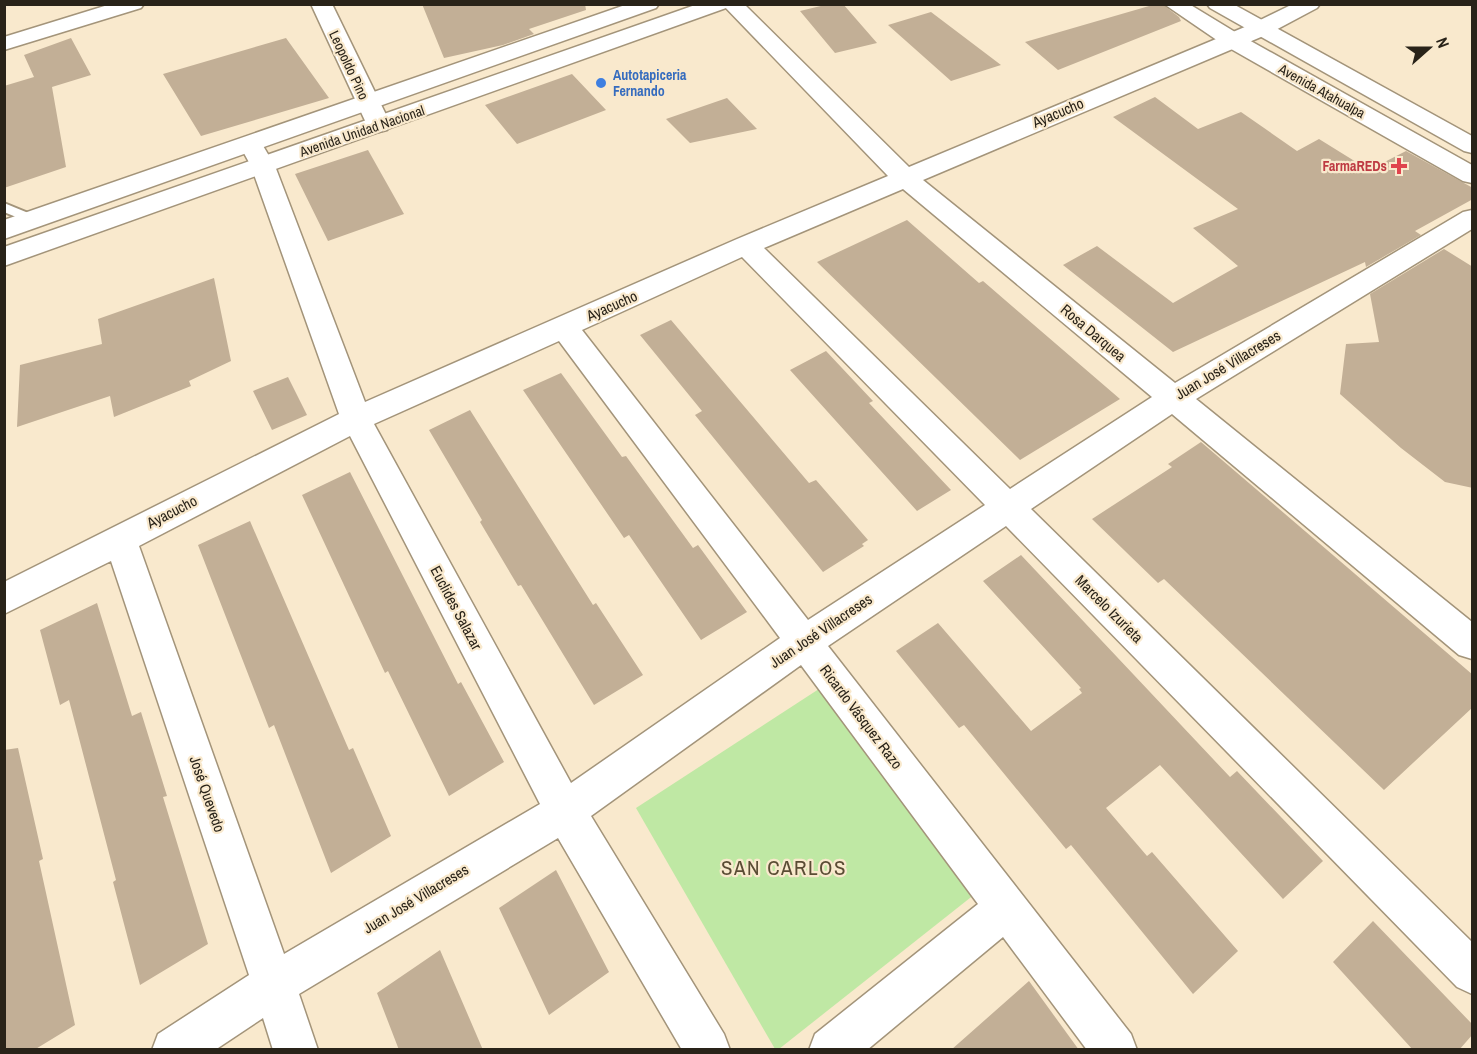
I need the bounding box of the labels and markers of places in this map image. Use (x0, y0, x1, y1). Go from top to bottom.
place label: Autotapiceria Fernando (613, 66, 687, 100)
marker: Autotapiceria Fernando (594, 76, 608, 90)
place label: FarmaREDs (1322, 157, 1387, 175)
marker: FarmaREDs (1392, 159, 1406, 173)

